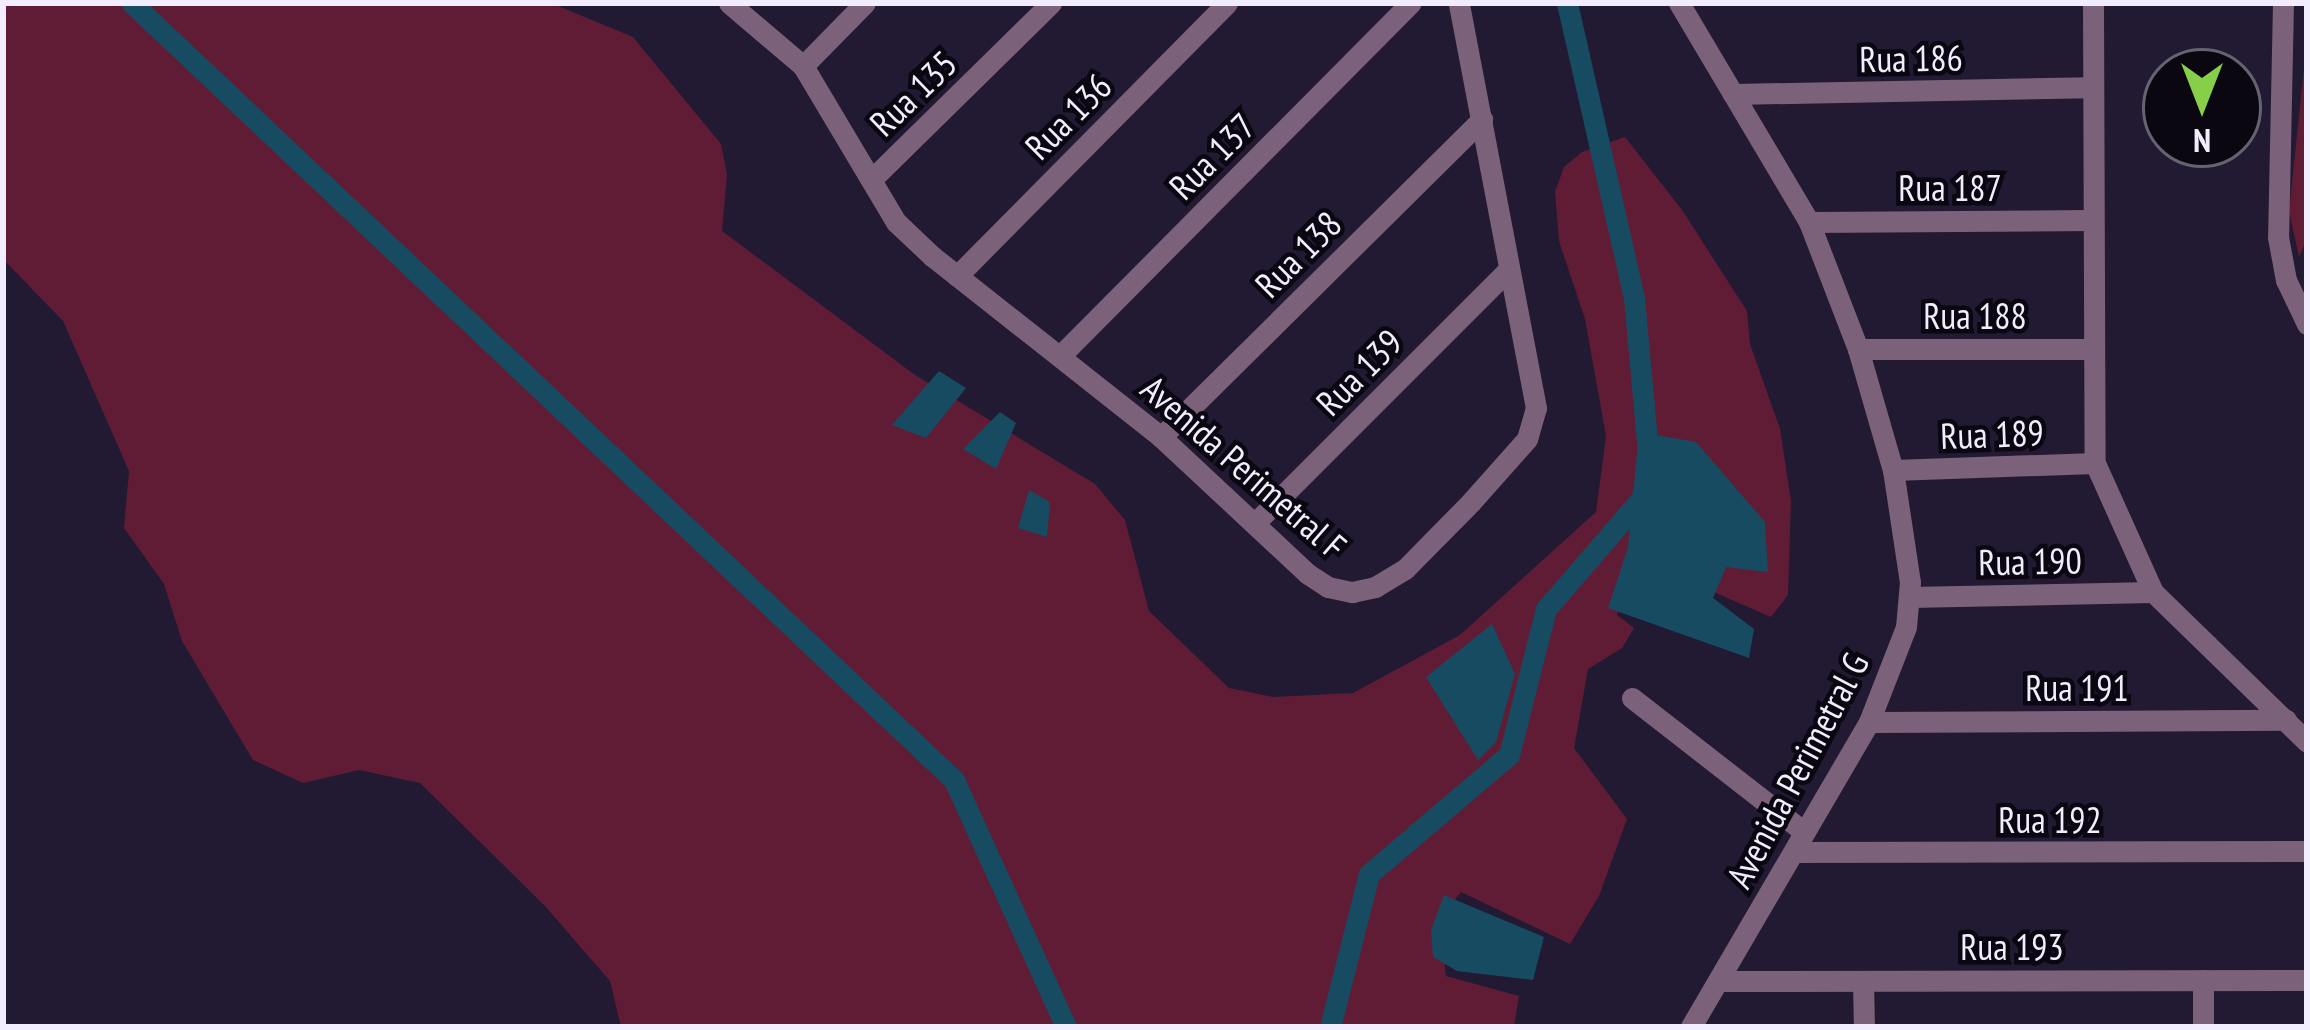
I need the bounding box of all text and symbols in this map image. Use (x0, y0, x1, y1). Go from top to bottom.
street label: Rua 186 (1859, 35, 1963, 81)
street label: Rua 135 (861, 42, 965, 144)
north arrow (2142, 48, 2262, 168)
street label: Rua 136 (1016, 64, 1120, 168)
street label: Rua 137 (1160, 104, 1264, 208)
text: N (2193, 120, 2211, 163)
street label: Rua 187 (1898, 166, 2002, 210)
street label: Rua 138 (1246, 202, 1350, 306)
street label: Rua 188 (1923, 294, 2027, 338)
street label: Rua 139 (1307, 320, 1411, 424)
street label: Avenida Perimetral F (1133, 366, 1355, 568)
street label: Rua 189 (1940, 411, 2044, 457)
street label: Rua 190 (1978, 538, 2082, 584)
street label: Avenida Perimetral G (1717, 645, 1877, 895)
street label: Rua 191 (2025, 666, 2129, 710)
street label: Rua 192 (1998, 798, 2102, 842)
street label: Rua 193 (1960, 925, 2064, 969)

